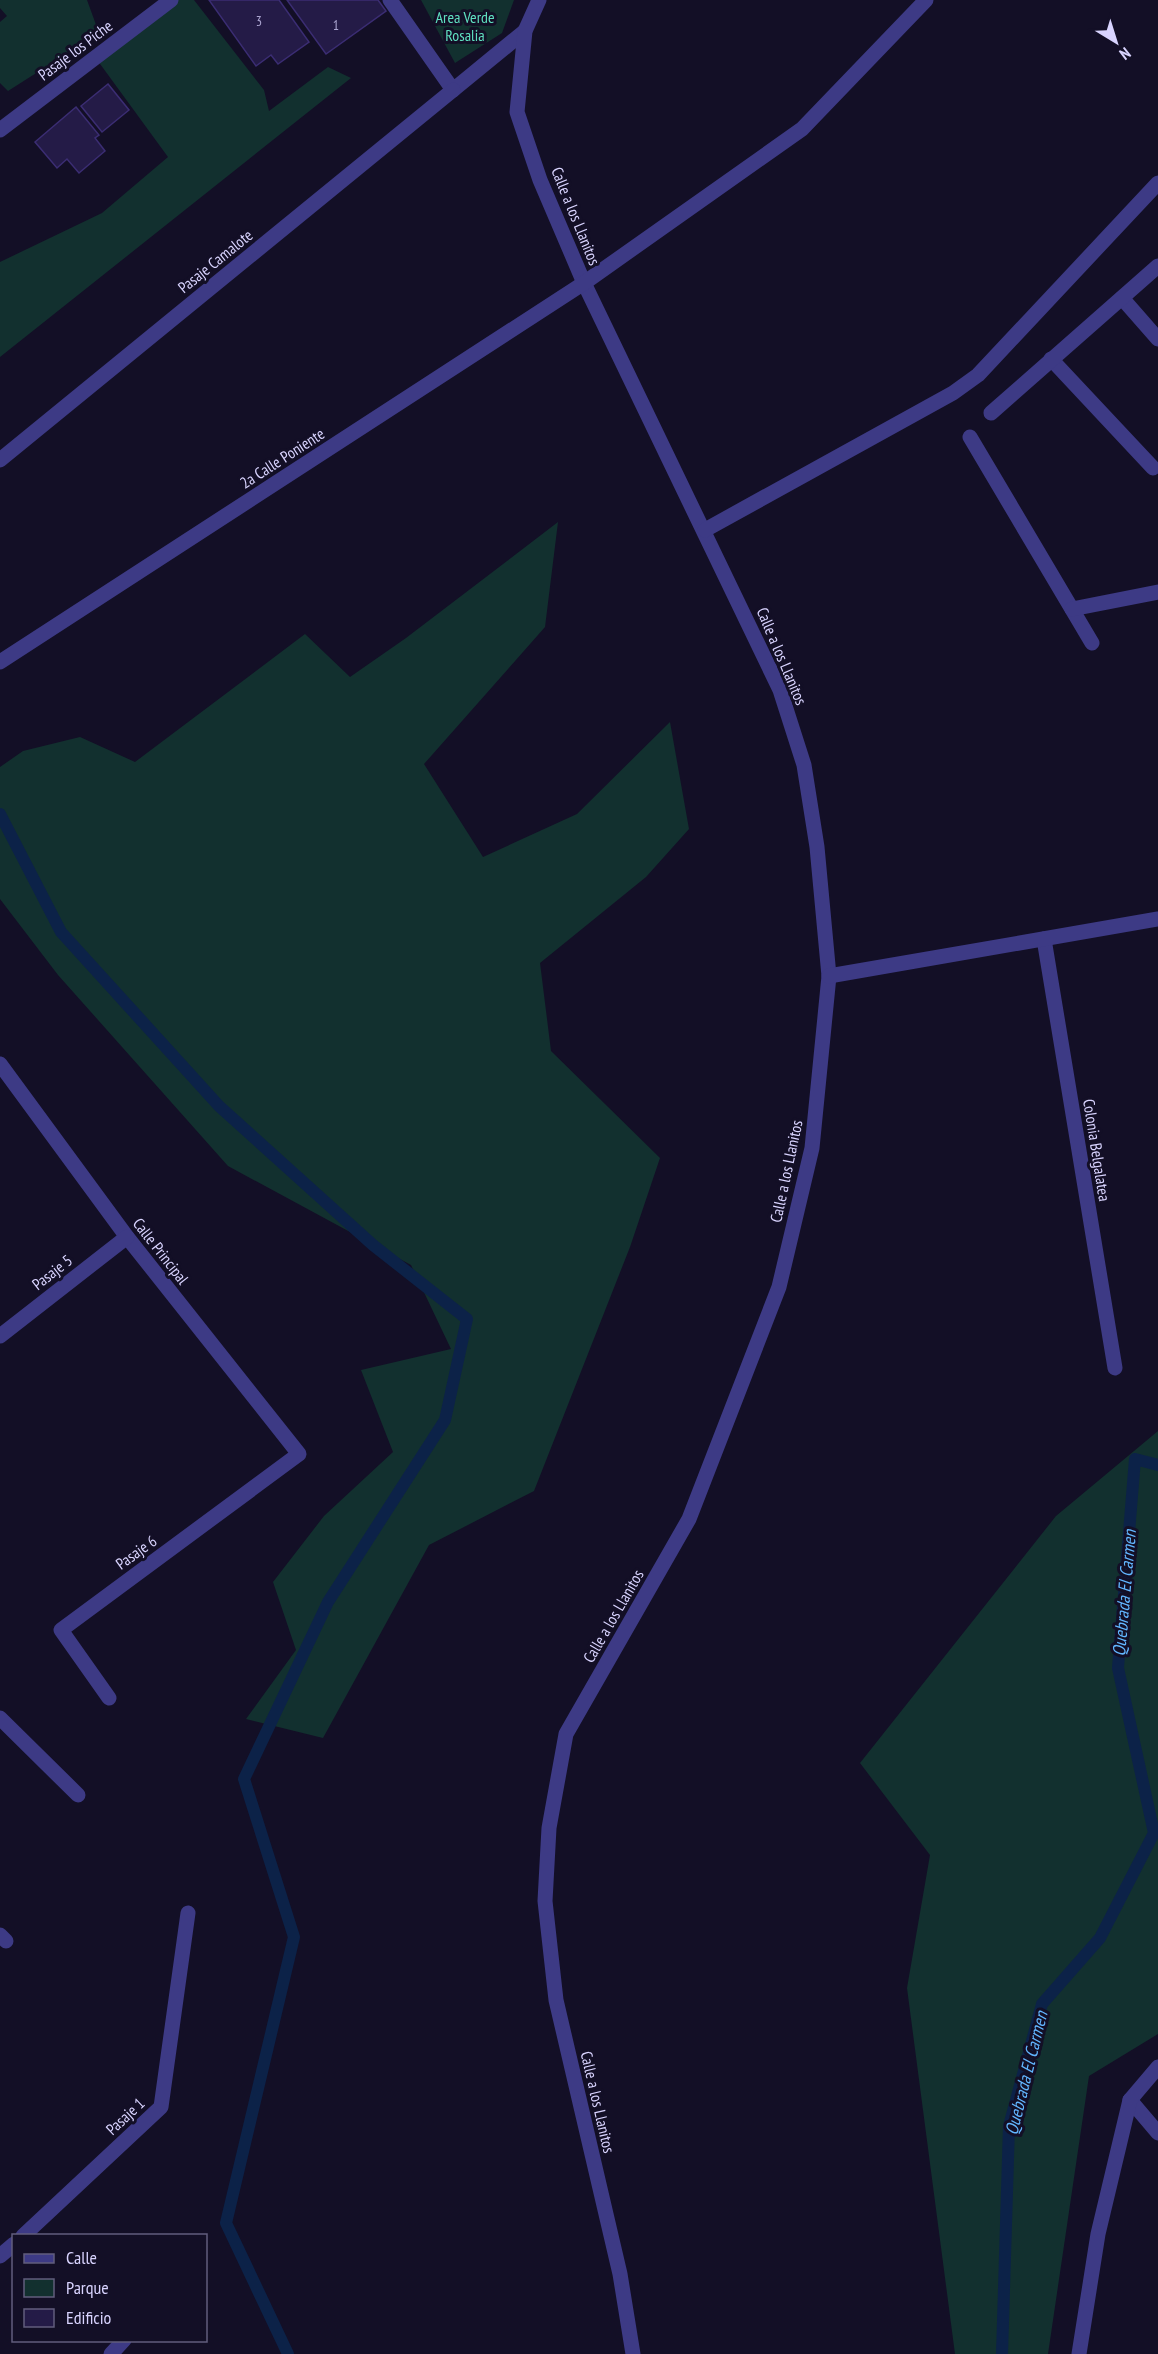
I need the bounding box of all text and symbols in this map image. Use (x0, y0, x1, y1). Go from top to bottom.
park label: Area Verde Rosalia (435, 7, 495, 45)
house number: 3 (256, 12, 262, 30)
north arrow (1086, 12, 1146, 72)
street label: Pasaje los Piche (34, 16, 116, 84)
house number: 1 (333, 16, 339, 34)
text: N (1116, 43, 1135, 64)
street label: Calle a los Llanitos (547, 164, 605, 268)
street label: Pasaje Camalote (174, 225, 256, 297)
street label: 2a Calle Poniente (236, 423, 328, 493)
street label: Calle a los Llanitos (752, 604, 812, 708)
street label: Colonia Belgalatea (1079, 1097, 1115, 1203)
street label: Calle a los Llanitos (765, 1118, 807, 1224)
street label: Calle Principal (129, 1214, 193, 1288)
street label: Pasaje 5 (28, 1250, 76, 1294)
water label: Quebrada El Carmen (1107, 1528, 1141, 1657)
street label: Pasaje 6 (112, 1530, 160, 1574)
street label: Calle a los Llanitos (578, 1566, 648, 1666)
water label: Quebrada El Carmen (1000, 2008, 1053, 2137)
street label: Calle a los Llanitos (577, 2049, 619, 2155)
street label: Pasaje 1 (101, 2093, 149, 2139)
legend (12, 2234, 207, 2342)
text: Calle (66, 2246, 97, 2269)
text: Parque (66, 2276, 109, 2299)
text: Edificio (66, 2306, 112, 2329)

